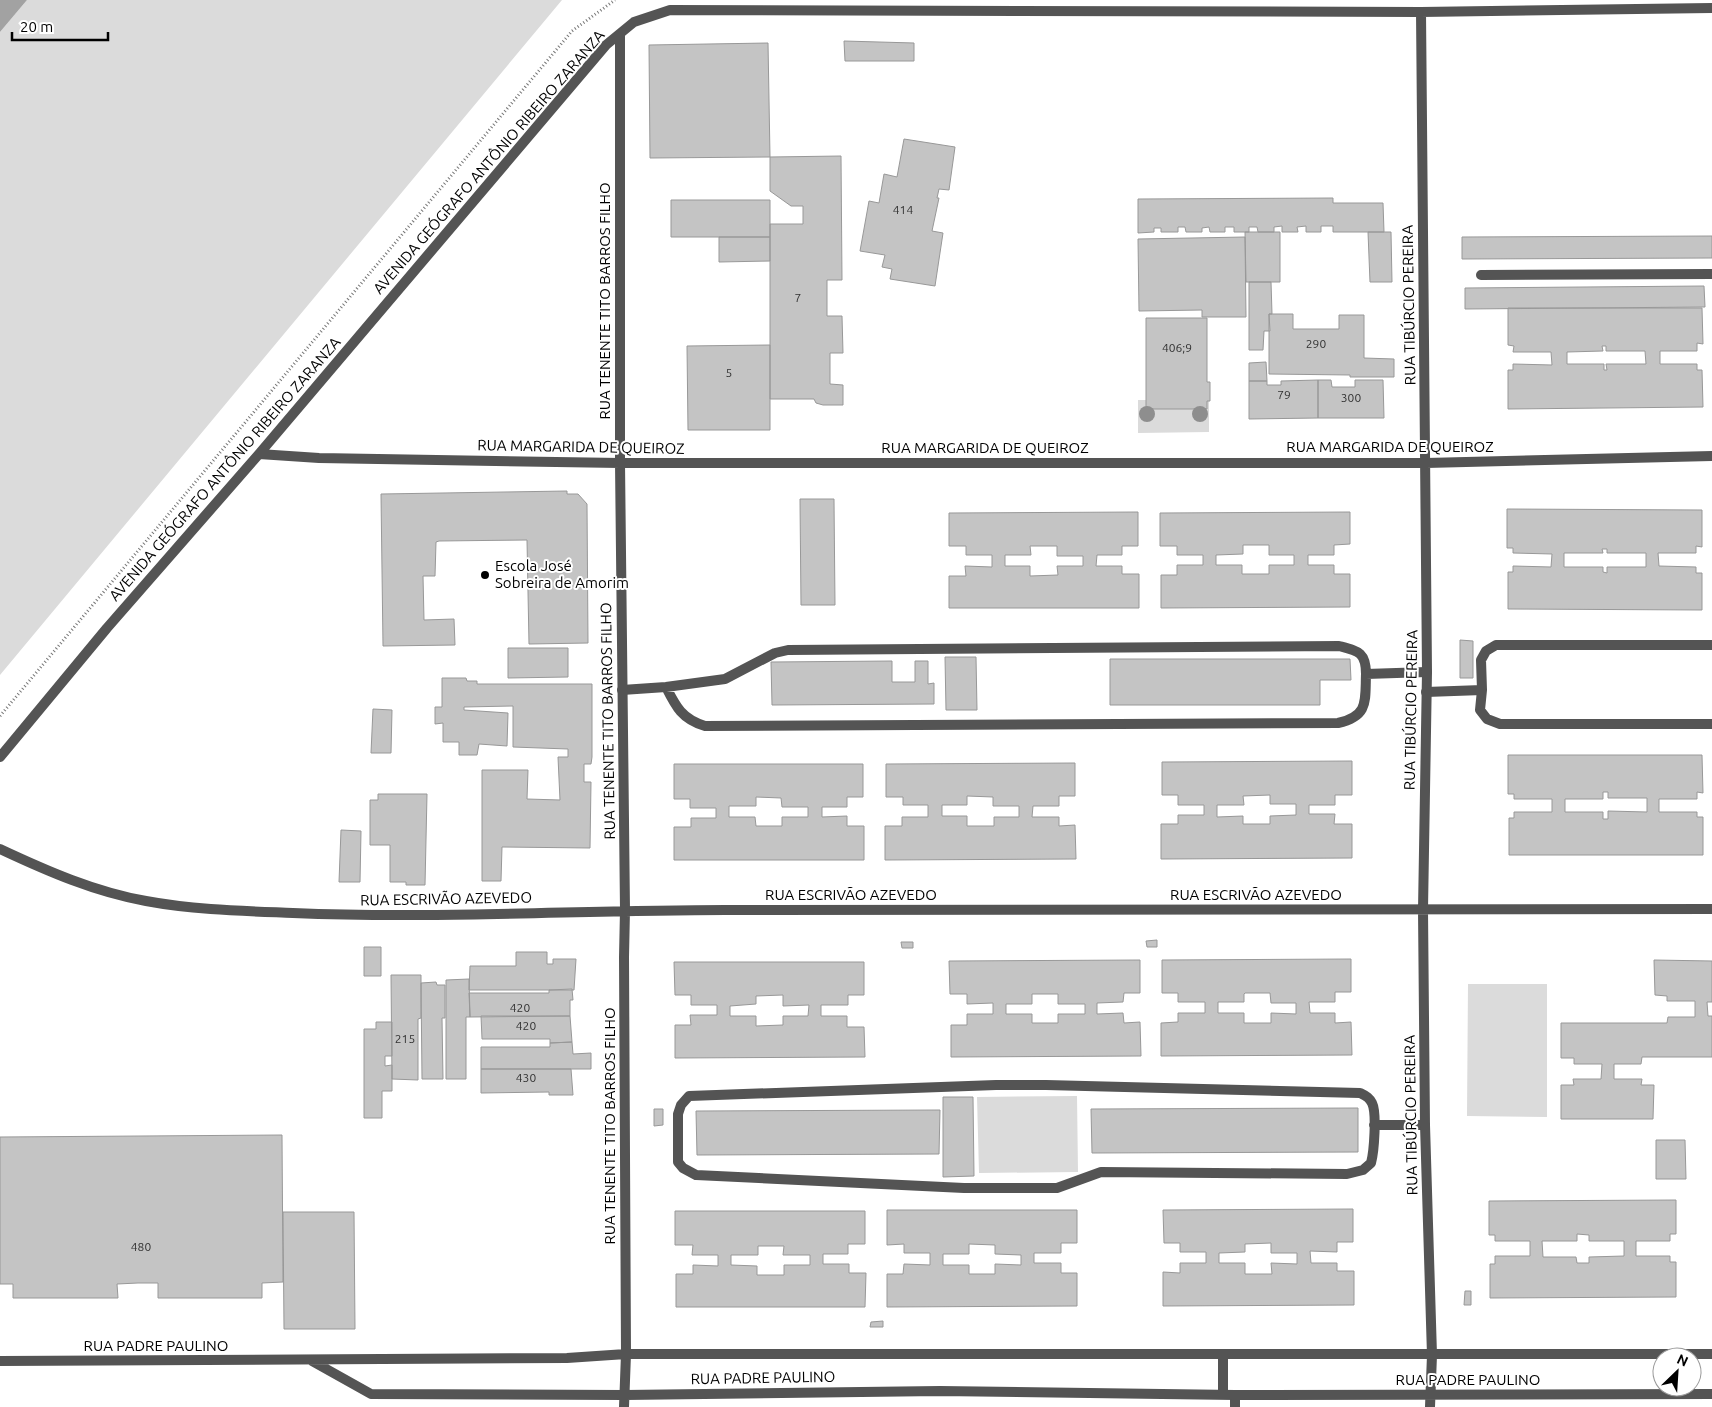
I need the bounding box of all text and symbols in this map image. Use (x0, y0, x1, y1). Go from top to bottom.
scale bar (12, 10, 109, 42)
text: 20 m (20, 18, 53, 35)
street label: AVENIDA GEÓGRAFO ANTÔNIO RIBEIRO ZARANZA (369, 26, 608, 297)
street label: RUA TENENTE TITO BARROS FILHO (596, 182, 613, 420)
house number: 414 (893, 203, 913, 216)
street label: RUA TIBÚRCIO PEREIRA (1399, 224, 1418, 385)
house number: 7 (795, 291, 801, 304)
street label: AVENIDA GEÓGRAFO ANTÔNIO RIBEIRO ZARANZA (105, 333, 344, 604)
house number: 290 (1306, 337, 1326, 350)
house number: 406;9 (1162, 341, 1192, 354)
house number: 5 (726, 366, 732, 379)
house number: 79 (1277, 388, 1291, 401)
house number: 300 (1341, 391, 1361, 404)
street label: RUA MARGARIDA DE QUEIROZ (477, 436, 685, 457)
street label: RUA MARGARIDA DE QUEIROZ (1286, 438, 1494, 455)
street label: RUA MARGARIDA DE QUEIROZ (881, 439, 1089, 456)
place label: Escola José Sobreira de Amorim (495, 557, 629, 591)
marker: Escola José Sobreira de Amorim (479, 569, 491, 581)
street label: RUA TENENTE TITO BARROS FILHO (597, 602, 618, 840)
street label: RUA TIBÚRCIO PEREIRA (1401, 629, 1420, 790)
street label: RUA ESCRIVÃO AZEVEDO (765, 886, 937, 903)
street label: RUA ESCRIVÃO AZEVEDO (1170, 886, 1342, 903)
street label: RUA ESCRIVÃO AZEVEDO (360, 889, 532, 908)
house number: 420 (510, 1001, 530, 1014)
street label: RUA TENENTE TITO BARROS FILHO (601, 1007, 618, 1245)
house number: 420 (516, 1019, 536, 1032)
house number: 215 (395, 1032, 415, 1045)
street label: RUA TIBÚRCIO PEREIRA (1401, 1034, 1420, 1195)
house number: 430 (516, 1071, 536, 1084)
house number: 480 (131, 1240, 151, 1253)
street label: RUA PADRE PAULINO (84, 1337, 228, 1354)
north arrow (1652, 1347, 1702, 1397)
text: N (1674, 1351, 1691, 1370)
street label: RUA PADRE PAULINO (690, 1368, 836, 1387)
street label: RUA PADRE PAULINO (1396, 1371, 1540, 1388)

